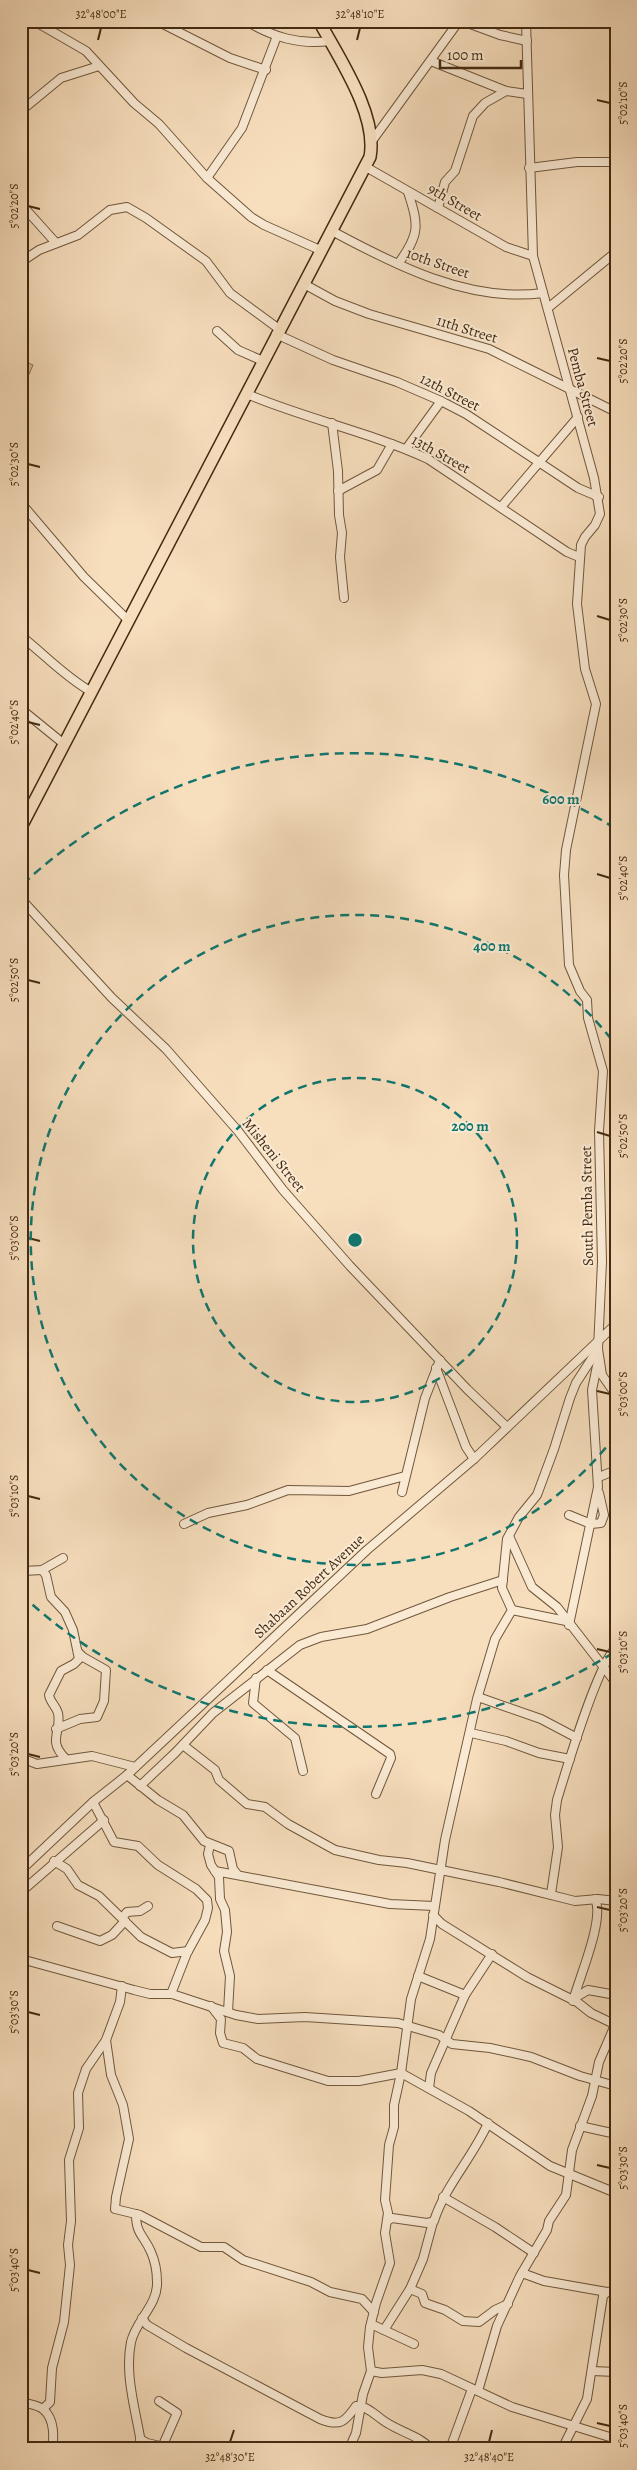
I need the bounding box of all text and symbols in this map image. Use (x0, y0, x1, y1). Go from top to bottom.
text: 32°48'00"E (75, 6, 127, 22)
text: 32°48'10"E (336, 6, 384, 22)
scale bar (440, 38, 521, 70)
text: 100 m (447, 45, 484, 65)
text: 5°02'10"S (615, 81, 631, 125)
street label: 9th Street (424, 178, 486, 226)
text: 5°02'20"S (6, 183, 22, 229)
street label: 10th Street (404, 243, 472, 283)
street label: 11th Street (434, 310, 500, 348)
text: 5°02'20"S (615, 338, 631, 384)
street label: Pemba Street (563, 345, 603, 429)
street label: 12th Street (416, 368, 484, 416)
street label: 13th Street (408, 430, 474, 478)
text: 5°02'30"S (6, 442, 22, 486)
text: 5°02'30"S (615, 598, 631, 642)
text: 5°02'40"S (6, 700, 22, 744)
text: 600 m (542, 789, 580, 809)
text: 5°02'40"S (615, 856, 631, 900)
text: 400 m (473, 936, 511, 956)
text: 5°02'50"S (6, 958, 22, 1002)
street label: Misheni Street (238, 1114, 310, 1196)
text: 5°02'50"S (615, 1114, 631, 1158)
text: 200 m (451, 1116, 489, 1136)
street label: South Pemba Street (576, 1146, 598, 1266)
text: 5°03'00"S (6, 1215, 22, 1261)
centre of rings (346, 1231, 364, 1249)
text: 5°03'00"S (615, 1371, 631, 1417)
text: 5°03'10"S (6, 1475, 22, 1517)
street label: Shabaan Robert Avenue (249, 1529, 369, 1643)
text: 5°03'10"S (615, 1631, 631, 1673)
text: 5°03'20"S (6, 1732, 22, 1776)
text: 5°03'20"S (615, 1888, 631, 1932)
text: 5°03'30"S (6, 1990, 22, 2034)
text: 5°03'30"S (615, 2146, 631, 2190)
text: 5°03'40"S (6, 2248, 22, 2292)
text: 5°03'40"S (615, 2404, 631, 2448)
text: 32°48'30"E (205, 2449, 255, 2465)
text: 32°48'40"E (464, 2449, 514, 2465)

